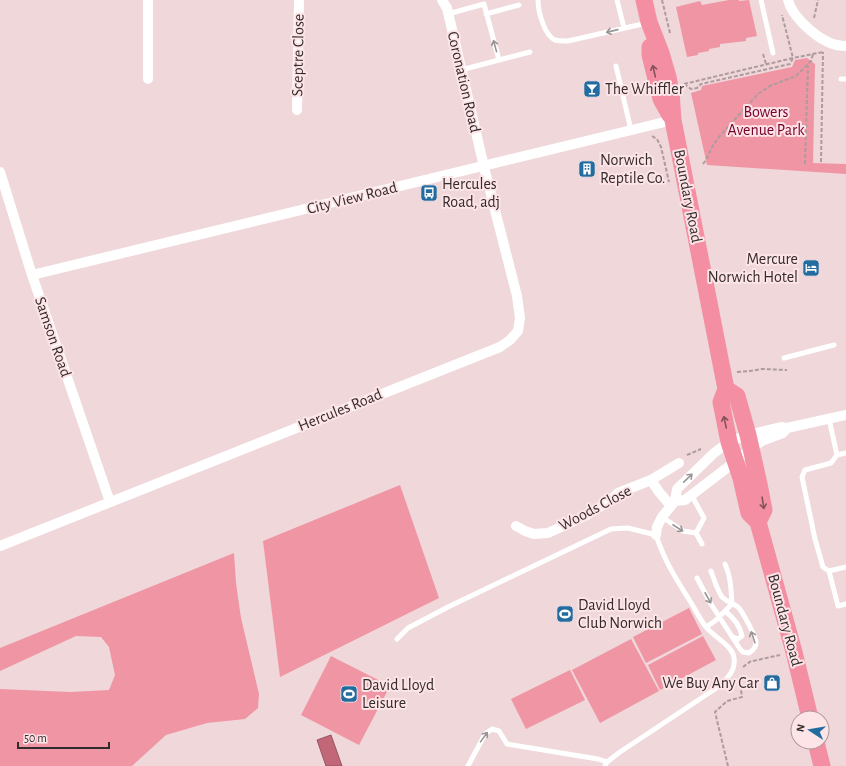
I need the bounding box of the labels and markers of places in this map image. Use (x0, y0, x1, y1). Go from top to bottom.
bar icon: The Whiffler (582, 79, 602, 99)
place label: The Whiffler (605, 81, 685, 97)
place label: Norwich Reptile Co. (600, 152, 666, 186)
building icon: Norwich Reptile Co. (577, 159, 597, 179)
place label: Hercules Road, adj (442, 176, 500, 211)
bus stop icon: Hercules Road, adj (419, 183, 439, 203)
place label: Mercure Norwich Hotel (708, 251, 798, 285)
hotel icon: Mercure Norwich Hotel (801, 258, 821, 278)
place label: David Lloyd Club Norwich (578, 597, 662, 631)
sports icon: David Lloyd Club Norwich (555, 604, 575, 624)
shop icon: We Buy Any Car (762, 673, 782, 693)
place label: We Buy Any Car (662, 675, 760, 692)
place label: David Lloyd Leisure (362, 677, 434, 711)
sports icon: David Lloyd Leisure (339, 684, 359, 704)

